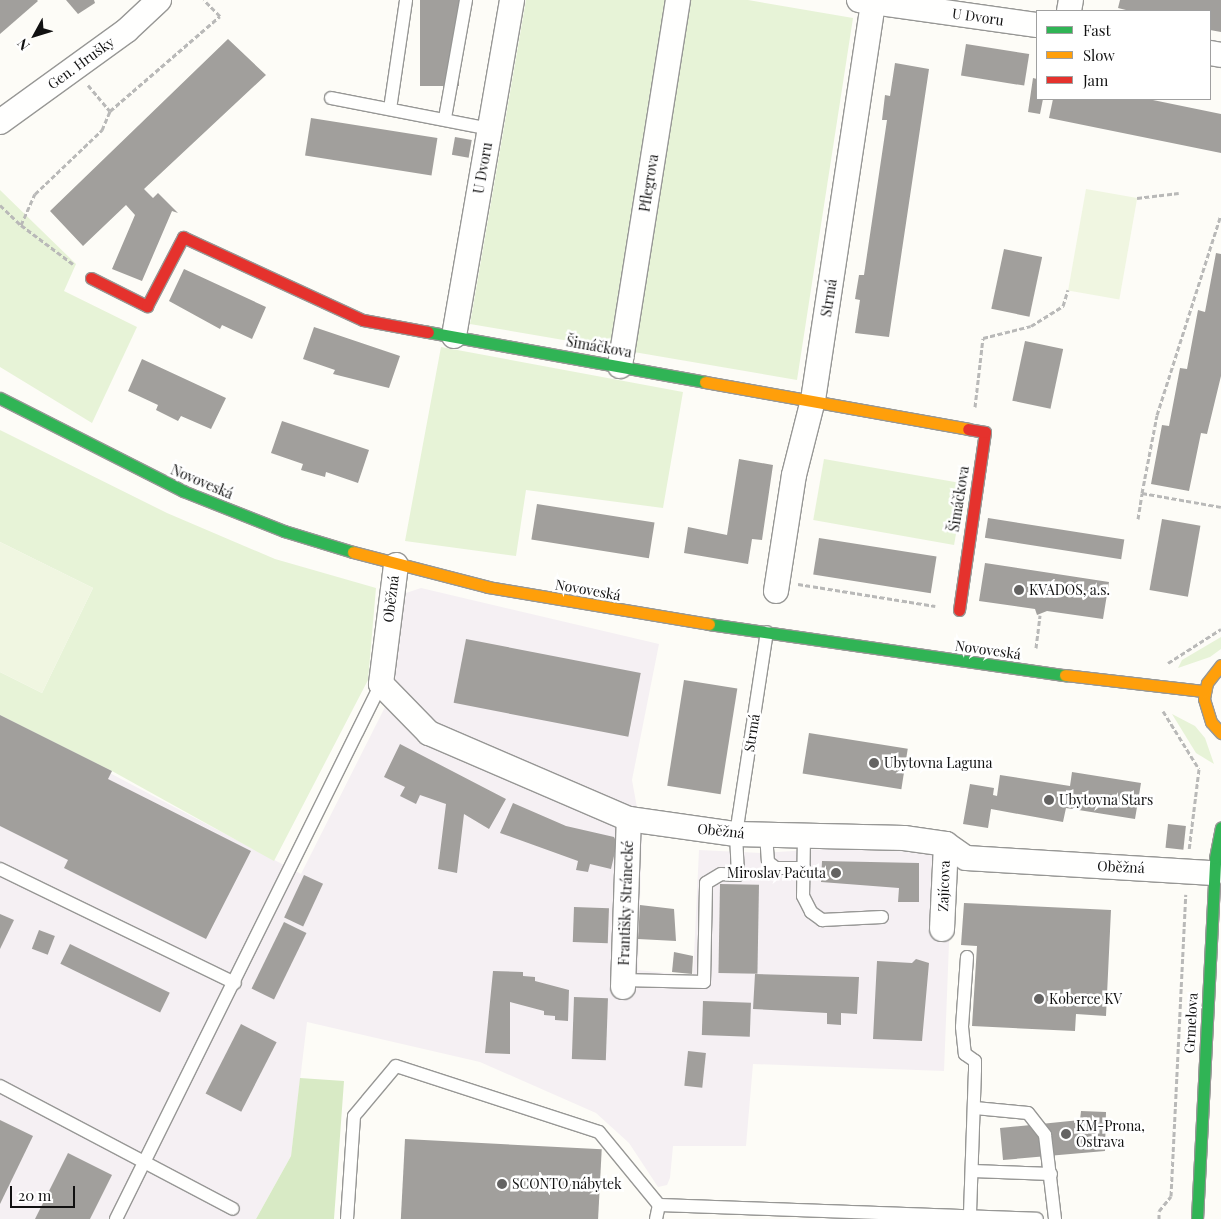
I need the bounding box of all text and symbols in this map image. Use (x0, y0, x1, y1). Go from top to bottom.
street label: U Dvoru (951, 5, 1005, 29)
north arrow (10, 10, 60, 60)
legend (1036, 10, 1211, 100)
text: Fast (1083, 20, 1111, 40)
street label: Gen. Hrušky (44, 33, 118, 93)
text: N (12, 35, 34, 55)
text: Slow (1083, 45, 1115, 65)
text: Jam (1083, 70, 1108, 90)
street label: U Dvoru (470, 141, 496, 195)
street label: Pflegrova (636, 153, 662, 213)
street label: Strmá (818, 278, 840, 318)
street label: Šimáčkova (565, 333, 633, 361)
street label: Novoveská (168, 461, 236, 503)
street label: Šimáčkova (946, 465, 972, 533)
street label: Oběžná (380, 574, 402, 624)
street label: Novoveská (554, 576, 622, 604)
place label: KVADOS, a.s. (1029, 582, 1110, 598)
marker: KVADOS, a.s. (1013, 584, 1025, 596)
street label: Novoveská (954, 637, 1022, 663)
street label: Strmá (741, 713, 763, 753)
place label: Ubytovna Laguna (884, 755, 993, 771)
marker: Ubytovna Laguna (868, 757, 880, 769)
place label: Ubytovna Stars (1059, 792, 1153, 808)
marker: Ubytovna Stars (1043, 794, 1055, 806)
street label: Oběžná (697, 820, 745, 842)
street label: Františky Stránecké (615, 840, 637, 966)
street label: Oběžná (1097, 857, 1145, 877)
street label: Zajícova (935, 860, 953, 912)
place label: Miroslav Pačuta (727, 865, 826, 881)
marker: Miroslav Pačuta (830, 867, 842, 879)
place label: Koberce KV (1049, 991, 1122, 1007)
street label: Grmelova (1181, 992, 1201, 1054)
marker: Koberce KV (1033, 993, 1045, 1005)
place label: KM-Prona, Ostrava (1076, 1118, 1145, 1150)
marker: KM-Prona, Ostrava (1060, 1128, 1072, 1140)
scale bar (12, 1176, 78, 1208)
place label: SCONTO nábytek (512, 1176, 622, 1192)
marker: SCONTO nábytek (496, 1178, 508, 1190)
text: 20 m (18, 1185, 51, 1205)

